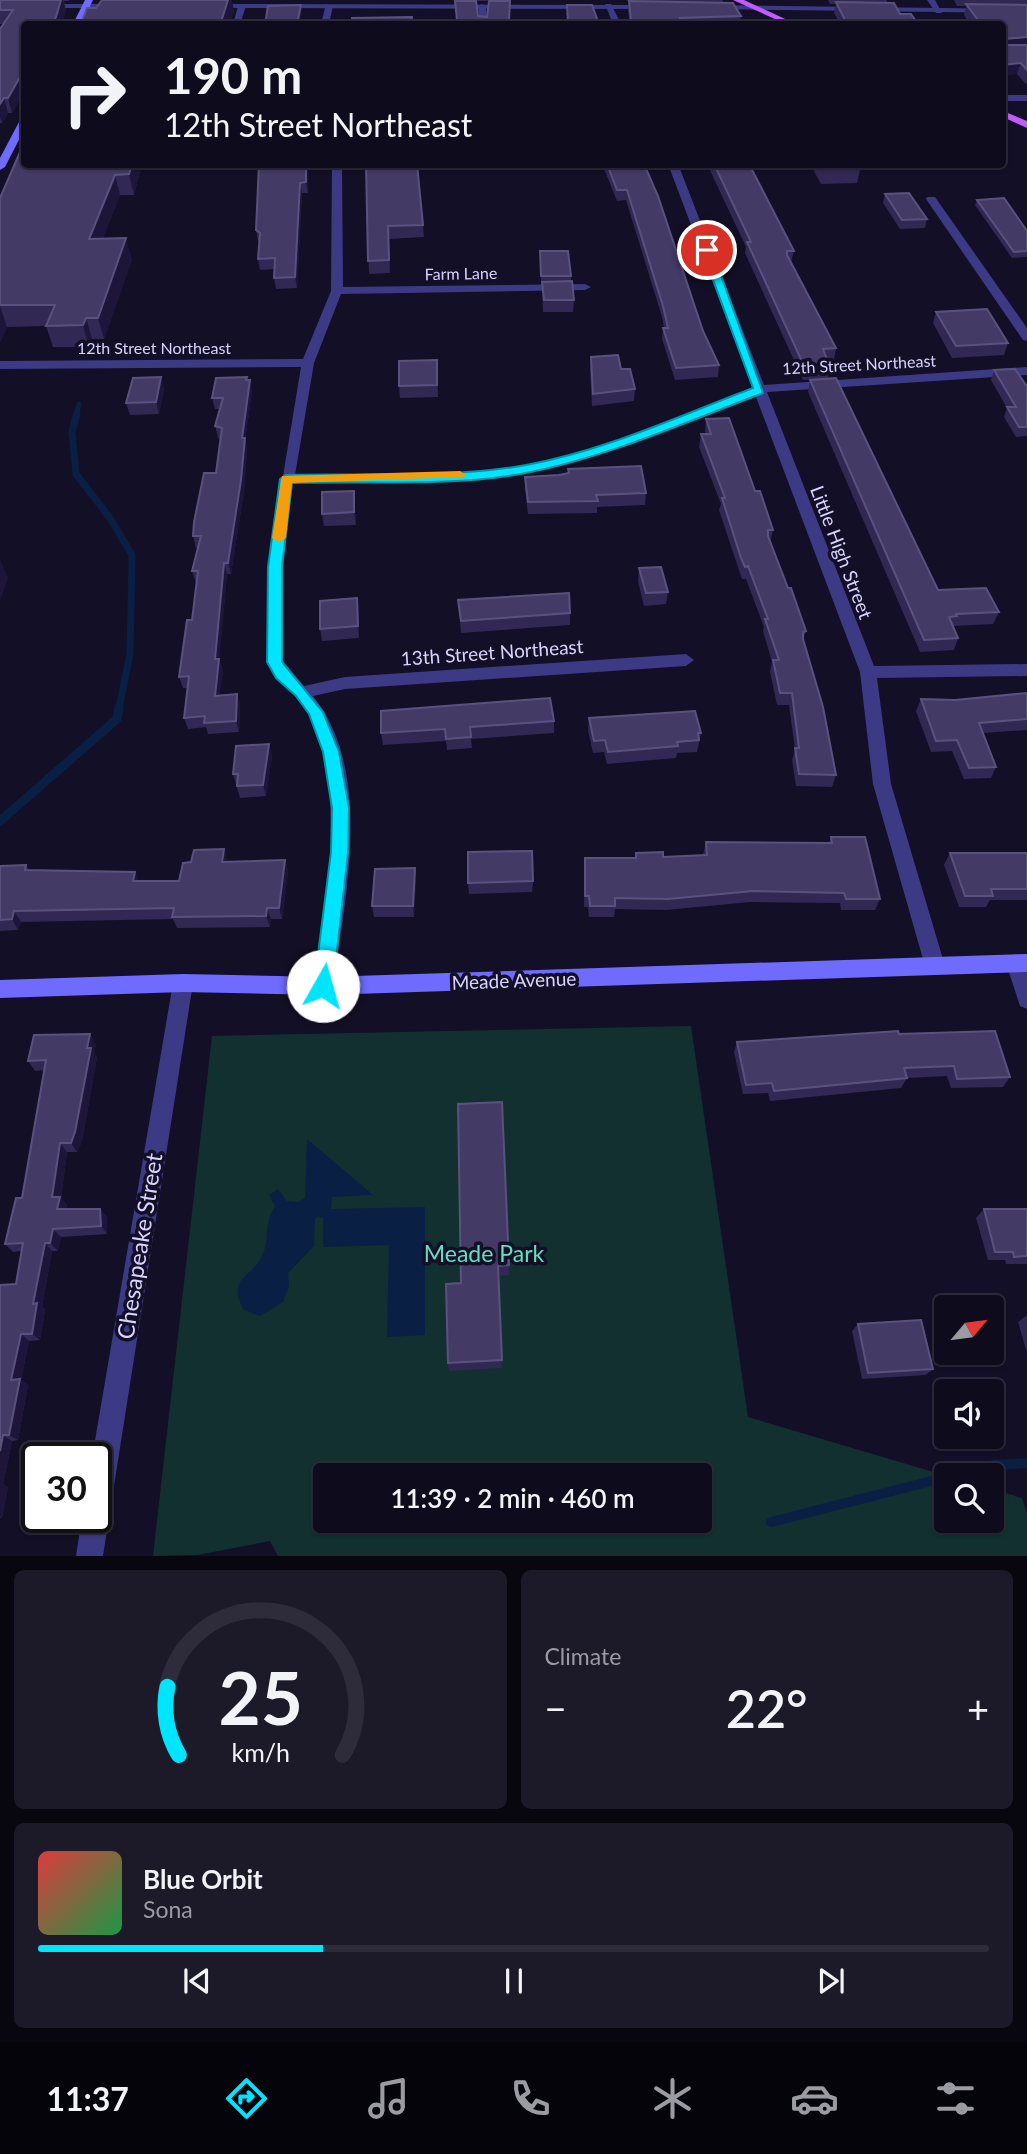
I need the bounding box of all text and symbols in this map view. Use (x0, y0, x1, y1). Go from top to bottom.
text: 190 m (164, 46, 302, 104)
icon: right (49, 49, 140, 140)
text: 12th Street Northeast (164, 105, 472, 144)
pin (677, 220, 737, 280)
icon: arrive (688, 231, 726, 269)
street label: Farm Lane (425, 263, 497, 283)
street label: 12th Street Northeast (77, 338, 231, 357)
street label: 12th Street Northeast (782, 350, 937, 378)
street label: Little High Street (806, 482, 878, 622)
street label: 13th Street Northeast (400, 634, 584, 670)
position arrow (286, 949, 360, 1023)
street label: Meade Avenue (451, 966, 577, 994)
street label: Chesapeake Street (110, 1150, 168, 1341)
park label: Meade Park (424, 1239, 545, 1267)
north arrow (934, 1295, 1004, 1365)
map controls (934, 1295, 1004, 1533)
button: sound (934, 1379, 1004, 1449)
speed limit sign: 30 (21, 1442, 112, 1533)
button: search (934, 1463, 1004, 1533)
text: 11:39 · 2 min · 460 m (390, 1482, 635, 1514)
text: Climate (545, 1642, 621, 1670)
text: 25 (218, 1654, 302, 1742)
text: 22° (726, 1677, 808, 1739)
text: − (545, 1685, 567, 1731)
text: + (967, 1685, 989, 1731)
text: km/h (231, 1737, 290, 1767)
text: Blue Orbit (143, 1863, 263, 1895)
text: Sona (143, 1895, 193, 1923)
icon: previous (178, 1962, 216, 2000)
icon: pause (495, 1962, 533, 2000)
icon: next (812, 1962, 850, 2000)
icon: directions (222, 2074, 271, 2123)
icon: music (364, 2074, 413, 2123)
icon: phone (506, 2074, 555, 2123)
icon: climate (648, 2074, 697, 2123)
icon: car (790, 2074, 839, 2123)
icon: filters (931, 2074, 980, 2123)
text: 11:37 (46, 2079, 129, 2118)

